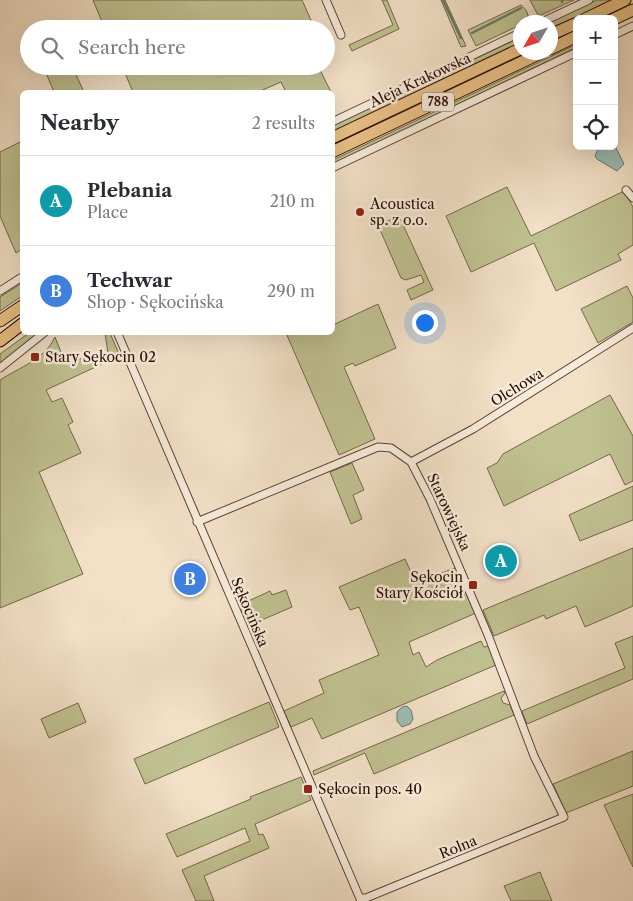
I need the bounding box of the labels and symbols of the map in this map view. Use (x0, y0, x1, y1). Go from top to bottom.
north arrow (513, 15, 558, 60)
street label: Aleja Krakowska (366, 48, 474, 112)
road number: 788 (422, 92, 454, 111)
place label: Acoustica sp. z o.o. (369, 195, 435, 229)
marker: Acoustica sp. z o.o. (354, 206, 366, 218)
your location (412, 310, 438, 336)
place label: Stary Sękocin 02 (45, 348, 156, 366)
marker: Stary Sękocin 02 (29, 351, 41, 363)
street label: Olchowa (487, 364, 547, 410)
street label: Starowiejska (423, 470, 475, 554)
pin: A (485, 542, 517, 580)
pin: B (174, 560, 206, 598)
place label: Sękocin Stary Kościół (376, 568, 464, 602)
street label: Sękocińska (227, 574, 273, 650)
marker: Sękocin Stary Kościół (467, 579, 479, 591)
place label: Sękocin pos. 40 (318, 780, 422, 798)
marker: Sękocin pos. 40 (302, 783, 314, 795)
street label: Rolna (437, 831, 480, 863)

